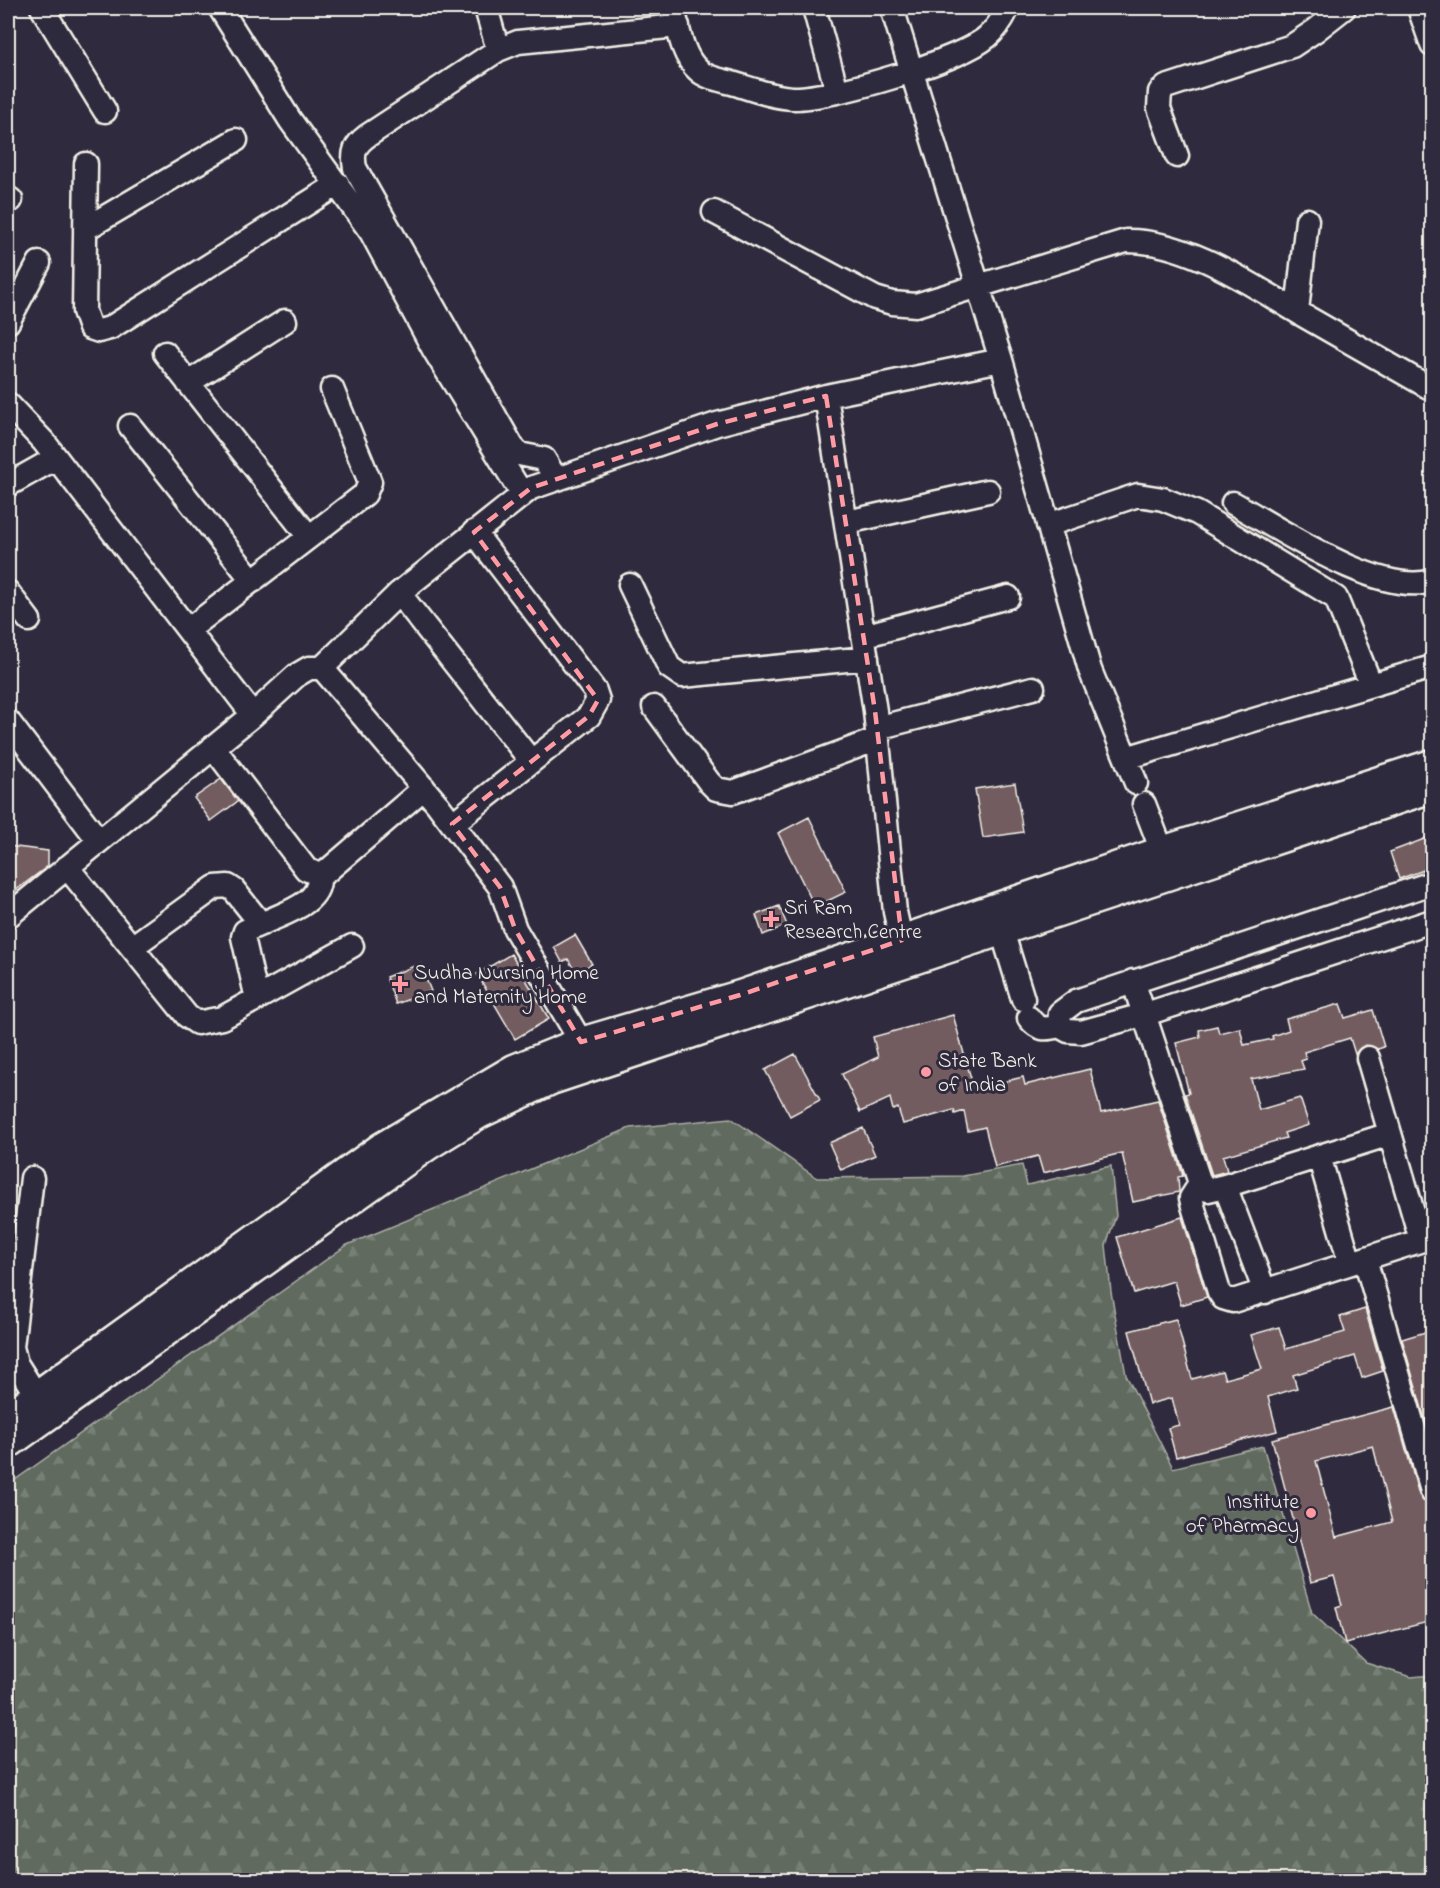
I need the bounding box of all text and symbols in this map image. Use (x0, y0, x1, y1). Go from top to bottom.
place label: Sri Ram Research Centre (784, 894, 922, 948)
marker: Sri Ram Research Centre (762, 910, 780, 928)
place label: Sudha Nursing Home and Maternity Home (414, 959, 599, 1015)
marker: Sudha Nursing Home and Maternity Home (391, 975, 409, 993)
place label: State Bank of India (938, 1047, 1037, 1101)
marker: State Bank of India (919, 1065, 933, 1079)
place label: Institute of Pharmacy (1186, 1488, 1300, 1544)
marker: Institute of Pharmacy (1304, 1506, 1318, 1520)

